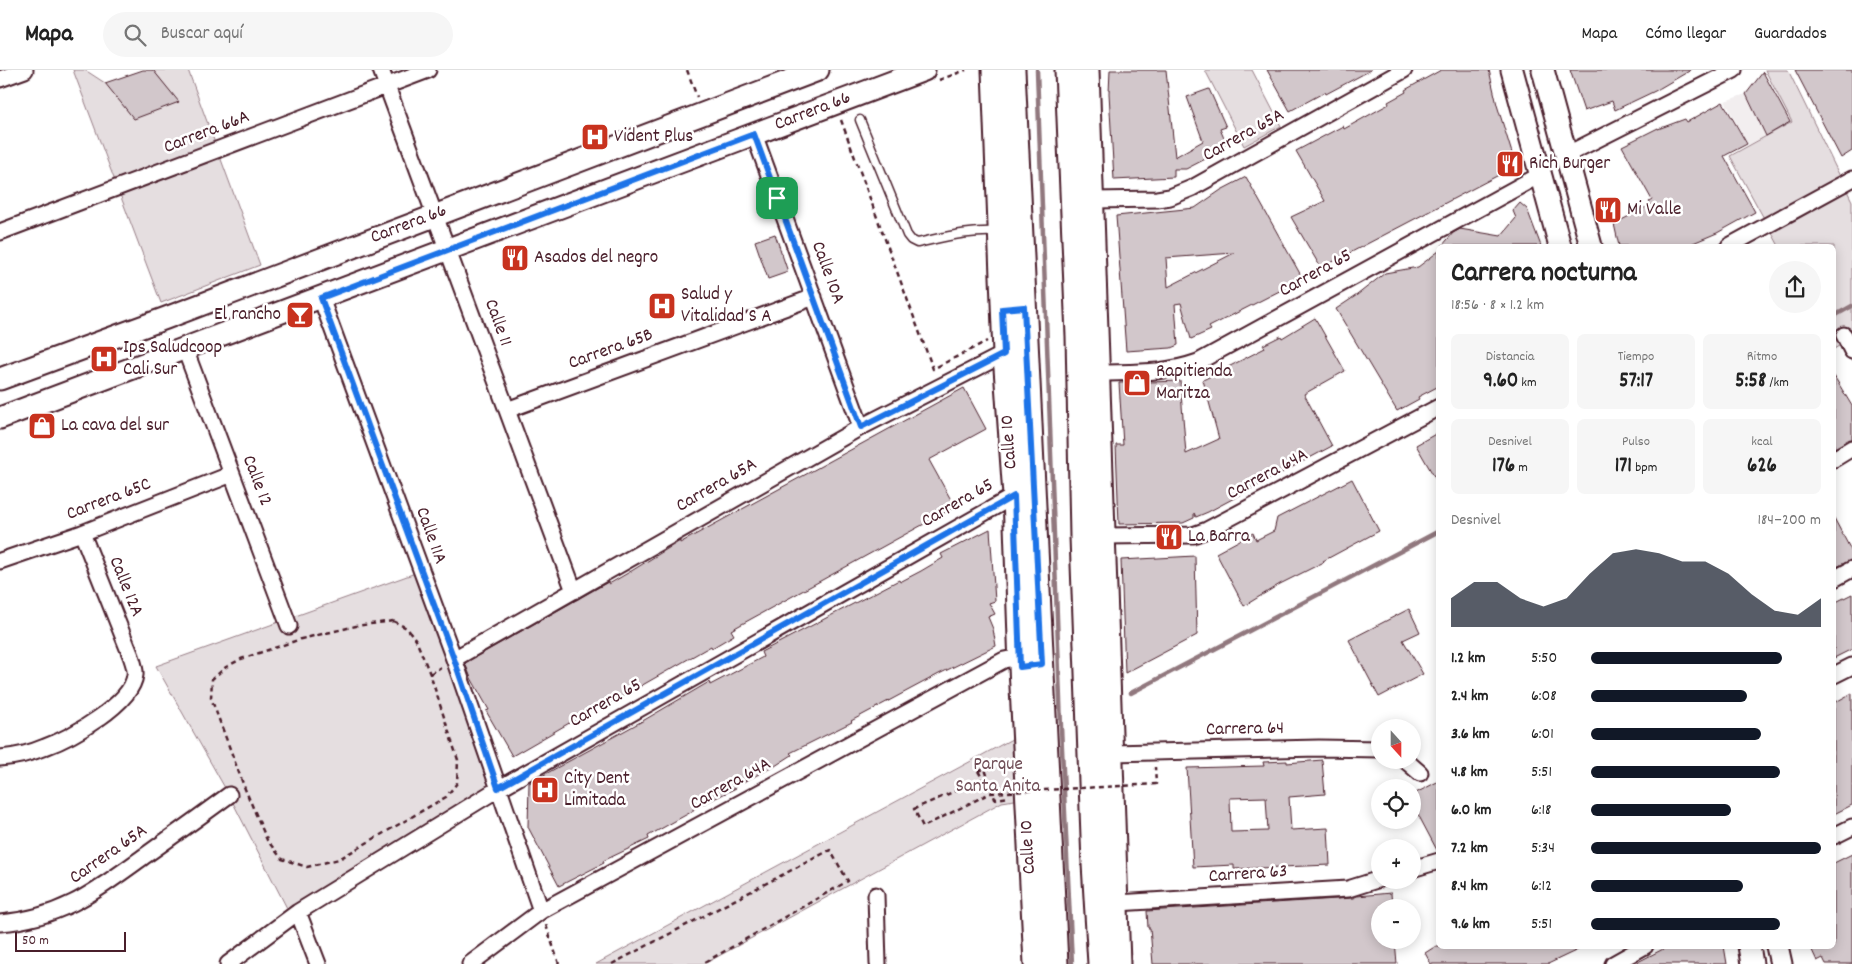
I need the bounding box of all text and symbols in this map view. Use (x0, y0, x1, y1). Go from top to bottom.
search box (103, 12, 453, 57)
text: Mapa (25, 18, 73, 52)
icon: search (121, 21, 149, 49)
text: Buscar aquí (161, 21, 243, 48)
text: Mapa (1581, 22, 1617, 47)
text: Cómo llegar (1645, 22, 1726, 47)
text: Guardados (1754, 22, 1827, 47)
street label: Carrera 66 (771, 85, 855, 139)
street label: Carrera 65A (1198, 102, 1290, 170)
street label: Carrera 66A (160, 104, 254, 162)
hospital icon: Vident Plus (580, 122, 610, 152)
place label: Vident Plus (614, 124, 693, 151)
restaurant icon: Rich Burger (1495, 149, 1525, 179)
place label: Rich Burger (1529, 151, 1610, 178)
pin (756, 177, 798, 219)
icon: arrive (763, 184, 791, 212)
restaurant icon: Mi Valle (1593, 195, 1623, 225)
place label: Mi Valle (1627, 197, 1681, 224)
street label: Carrera 66 (367, 198, 451, 252)
street label: Calle 10A (803, 238, 851, 308)
restaurant icon: Asados del negro (500, 243, 530, 273)
street label: Carrera 65 (1275, 243, 1357, 305)
place label: Asados del negro (534, 245, 658, 272)
text: Carrera nocturna (1451, 255, 1637, 295)
button: share (1769, 261, 1821, 313)
place label: Salud y Vitalidad S A (681, 282, 772, 331)
hospital icon: Salud y Vitalidad S A (647, 291, 677, 321)
text: 18:56 · 8 × 1.2 km (1451, 294, 1544, 317)
street label: Calle 11 (476, 296, 518, 350)
bar icon: El rancho (285, 300, 315, 330)
place label: El rancho (214, 302, 281, 329)
street label: Carrera 65B (565, 322, 657, 378)
place label: Ips Saludcoop Cali Sur (123, 335, 222, 384)
hospital icon: Ips Saludcoop Cali Sur (89, 344, 119, 374)
text: Distancia (1486, 347, 1534, 367)
text: Tiempo (1618, 347, 1654, 367)
text: Ritmo (1747, 347, 1777, 367)
place label: Rapitienda Maritza (1156, 359, 1233, 408)
text: 9.60 (1483, 367, 1518, 397)
text: 57:17 (1619, 367, 1653, 397)
text: 5:58 (1735, 367, 1766, 397)
shop icon: Rapitienda Maritza (1122, 368, 1152, 398)
text: km (1518, 373, 1537, 393)
text: /km (1766, 373, 1789, 393)
shop icon: La cava del sur (27, 411, 57, 441)
place label: La cava del sur (61, 413, 169, 440)
street label: Calle 10 (995, 414, 1025, 470)
text: Desnivel (1488, 432, 1532, 452)
text: Pulso (1622, 432, 1650, 452)
text: kcal (1751, 432, 1773, 452)
street label: Carrera 64A (1223, 442, 1313, 508)
street label: Calle 12 (234, 452, 278, 510)
street label: Carrera 65A (671, 452, 763, 520)
text: 176 (1492, 452, 1515, 482)
text: 171 (1615, 452, 1632, 482)
text: 626 (1747, 452, 1777, 482)
text: m (1515, 458, 1528, 478)
text: bpm (1632, 458, 1657, 478)
street label: Carrera 65C (63, 472, 155, 528)
street label: Carrera 65 (917, 473, 999, 535)
street label: Calle 11A (407, 504, 453, 568)
text: Desnivel (1451, 509, 1501, 532)
text: 184–200 m (1757, 509, 1821, 532)
restaurant icon: La Barra (1154, 522, 1184, 552)
place label: La Barra (1188, 524, 1251, 551)
street label: Calle 12A (101, 553, 149, 621)
text: 1.2 km (1451, 647, 1485, 670)
text: 5:50 (1531, 647, 1557, 670)
street label: Carrera 65 (565, 673, 647, 735)
text: 2.4 km (1451, 685, 1489, 708)
text: 6:08 (1531, 685, 1557, 708)
street label: Carrera 64 (1206, 716, 1284, 744)
north arrow (1371, 719, 1421, 769)
map controls (1371, 719, 1421, 949)
text: 3.6 km (1451, 723, 1490, 746)
text: 6:01 (1531, 723, 1554, 746)
street label: Carrera 64A (686, 752, 776, 818)
park label: Parque Santa Anita (956, 752, 1042, 801)
text: 4.8 km (1451, 761, 1488, 784)
text: 5:51 (1531, 761, 1552, 784)
place label: City Dent Limitada (564, 766, 630, 815)
hospital icon: City Dent Limitada (530, 775, 560, 805)
button: locate (1371, 779, 1421, 829)
text: 6.0 km (1451, 799, 1491, 822)
text: 6:18 (1531, 799, 1551, 822)
street label: Carrera 65A (65, 818, 153, 892)
street label: Calle 10 (1014, 819, 1044, 875)
text: 7.2 km (1451, 837, 1488, 860)
text: 5:34 (1531, 837, 1555, 860)
button: + (1371, 839, 1421, 889)
street label: Carrera 63 (1208, 859, 1288, 891)
text: 8.4 km (1451, 875, 1488, 898)
text: 6:12 (1531, 875, 1552, 898)
button: − (1371, 899, 1421, 949)
text: 9.6 km (1451, 913, 1490, 936)
text: 5:51 (1531, 913, 1552, 936)
scale bar (15, 929, 126, 952)
text: 50 m (22, 931, 49, 951)

